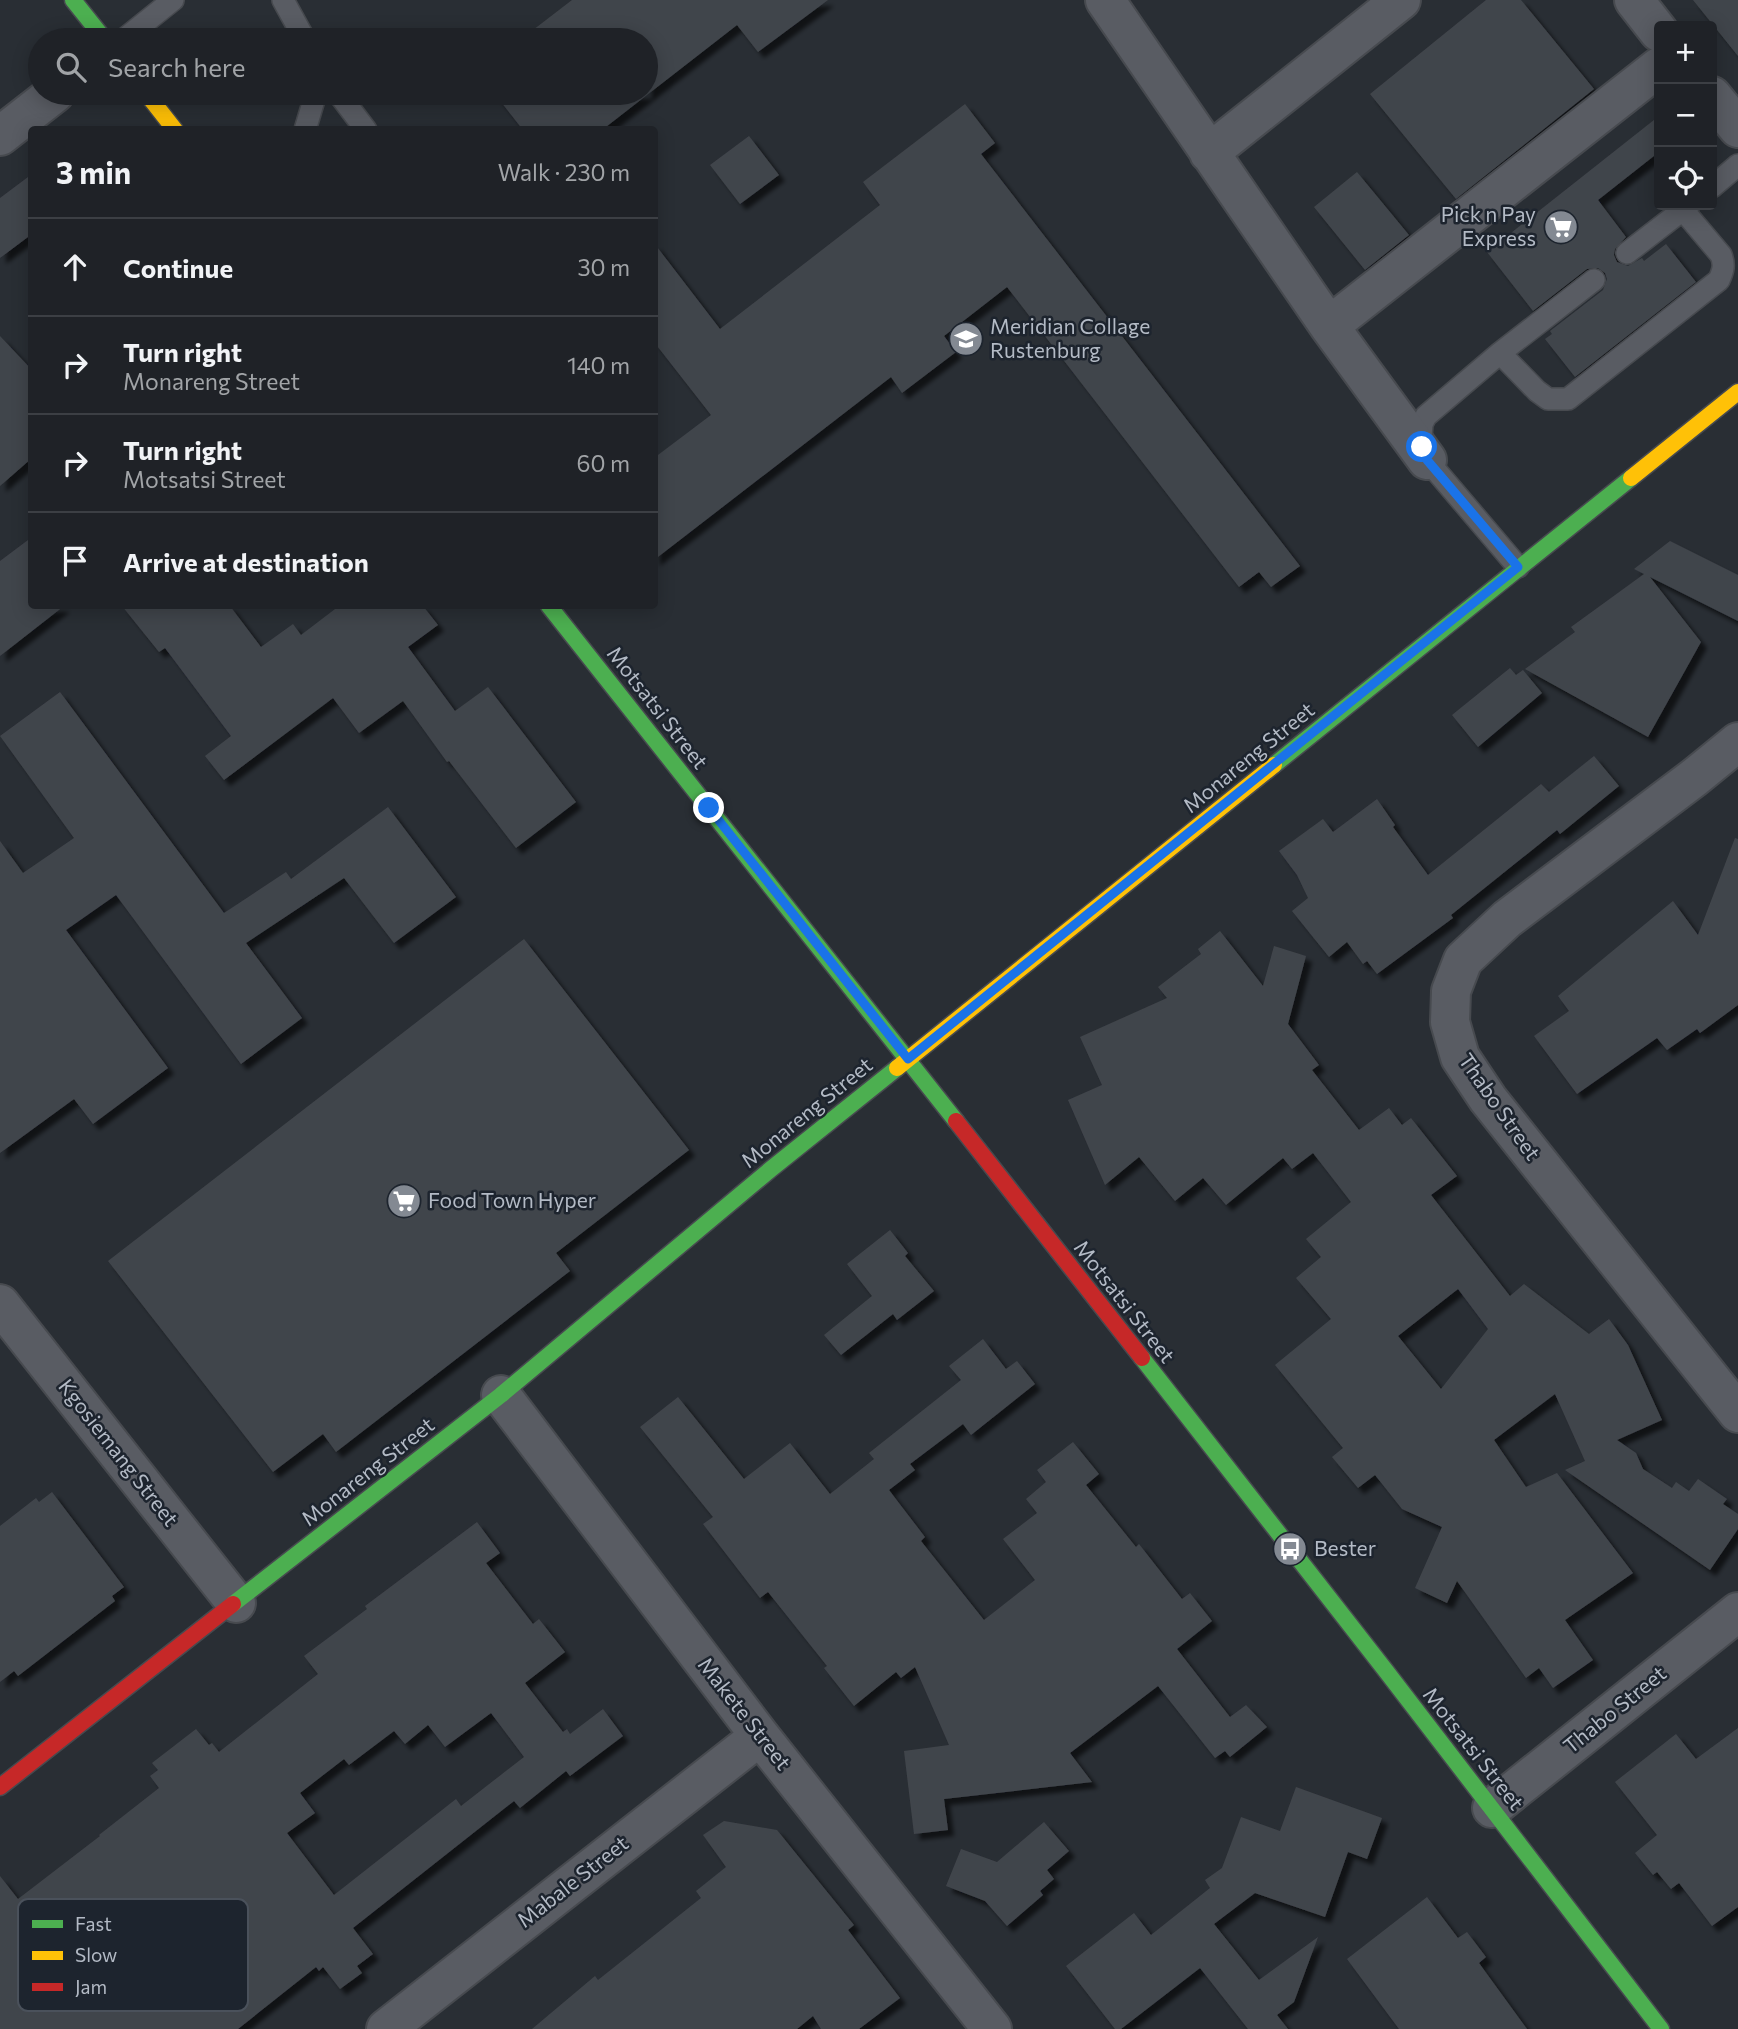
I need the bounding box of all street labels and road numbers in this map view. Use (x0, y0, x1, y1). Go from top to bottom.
street label: Motsatsi Street (603, 641, 714, 773)
street label: Monareng Street (1177, 696, 1319, 817)
street label: Thabo Street (1454, 1048, 1546, 1164)
street label: Monareng Street (735, 1051, 877, 1172)
street label: Motsatsi Street (1070, 1235, 1181, 1367)
street label: Kgosiemang Street (54, 1374, 184, 1531)
street label: Monareng Street (296, 1411, 438, 1530)
street label: Makete Street (694, 1652, 797, 1774)
street label: Thabo Street (1558, 1660, 1670, 1758)
street label: Motsatsi Street (1419, 1682, 1530, 1814)
street label: Mabale Street (512, 1830, 633, 1932)

